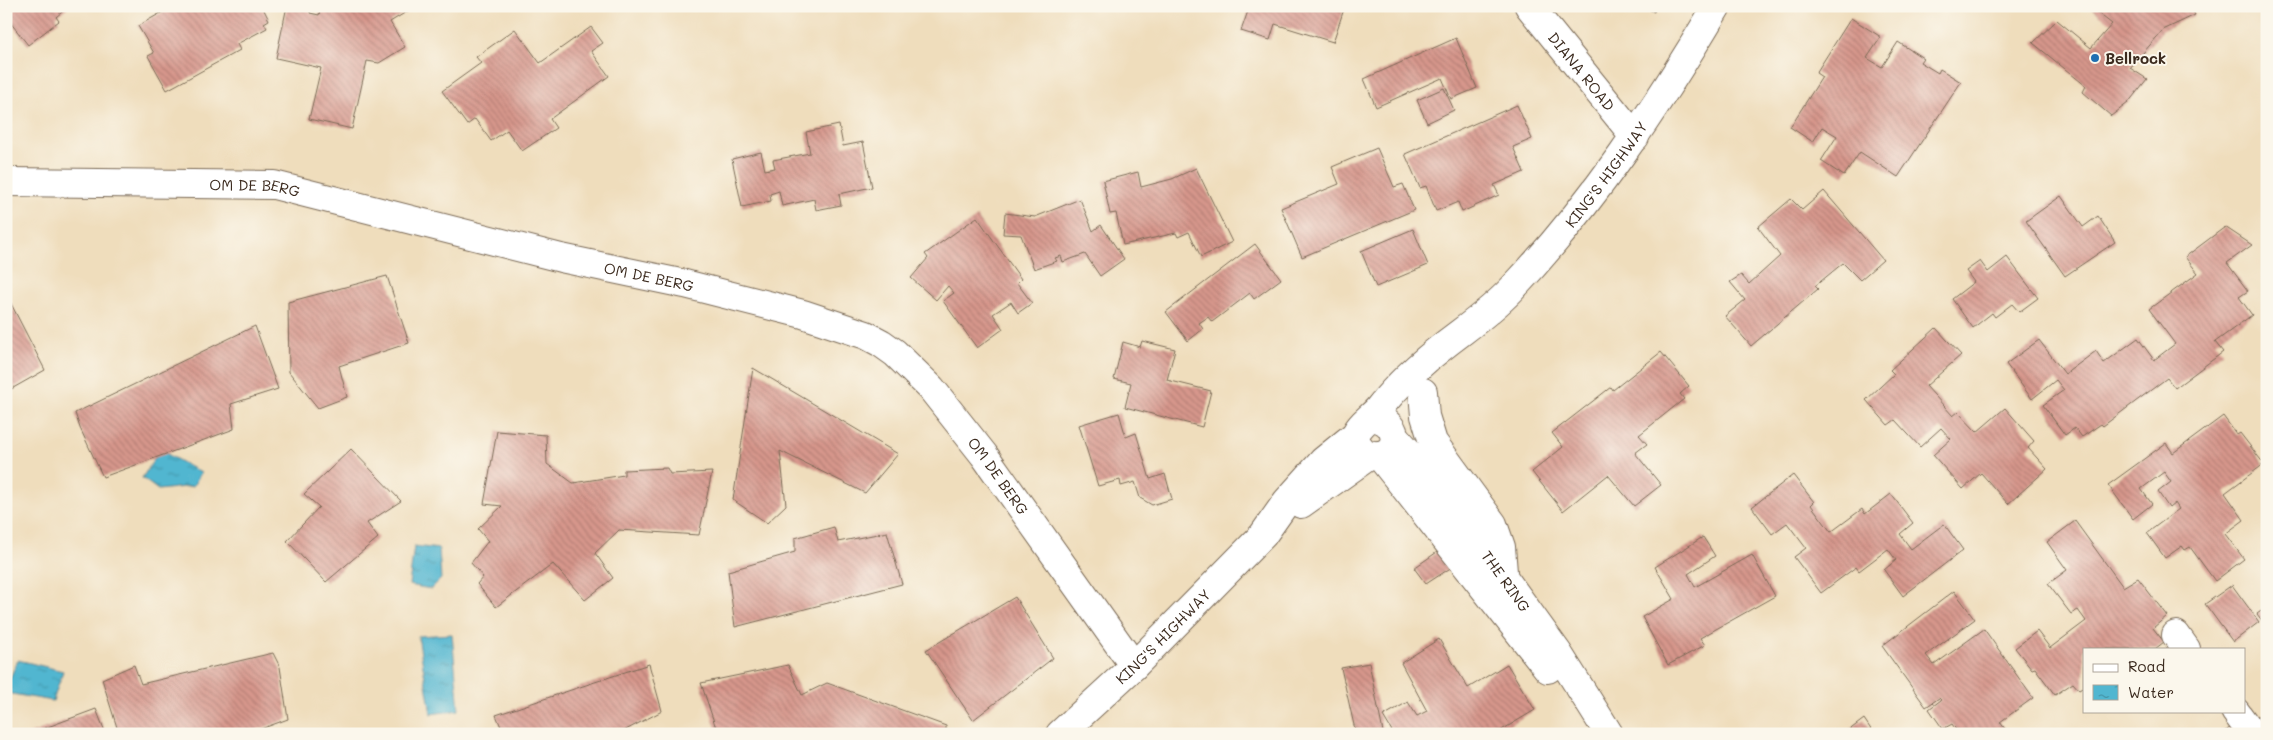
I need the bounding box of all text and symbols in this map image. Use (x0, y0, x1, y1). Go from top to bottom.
street label: DIANA ROAD (1544, 28, 1620, 115)
place label: Bellrock (2105, 48, 2166, 68)
marker: Bellrock (2089, 52, 2101, 64)
street label: KING'S HIGHWAY (1560, 117, 1652, 231)
street label: OM DE BERG (209, 174, 302, 201)
street label: OM DE BERG (602, 257, 696, 296)
street label: OM DE BERG (963, 433, 1033, 518)
street label: THE RING (1477, 546, 1535, 616)
street label: KING'S HIGHWAY (1111, 584, 1215, 688)
legend (2083, 648, 2246, 712)
text: Road (2128, 656, 2165, 676)
text: Water (2128, 682, 2174, 702)

